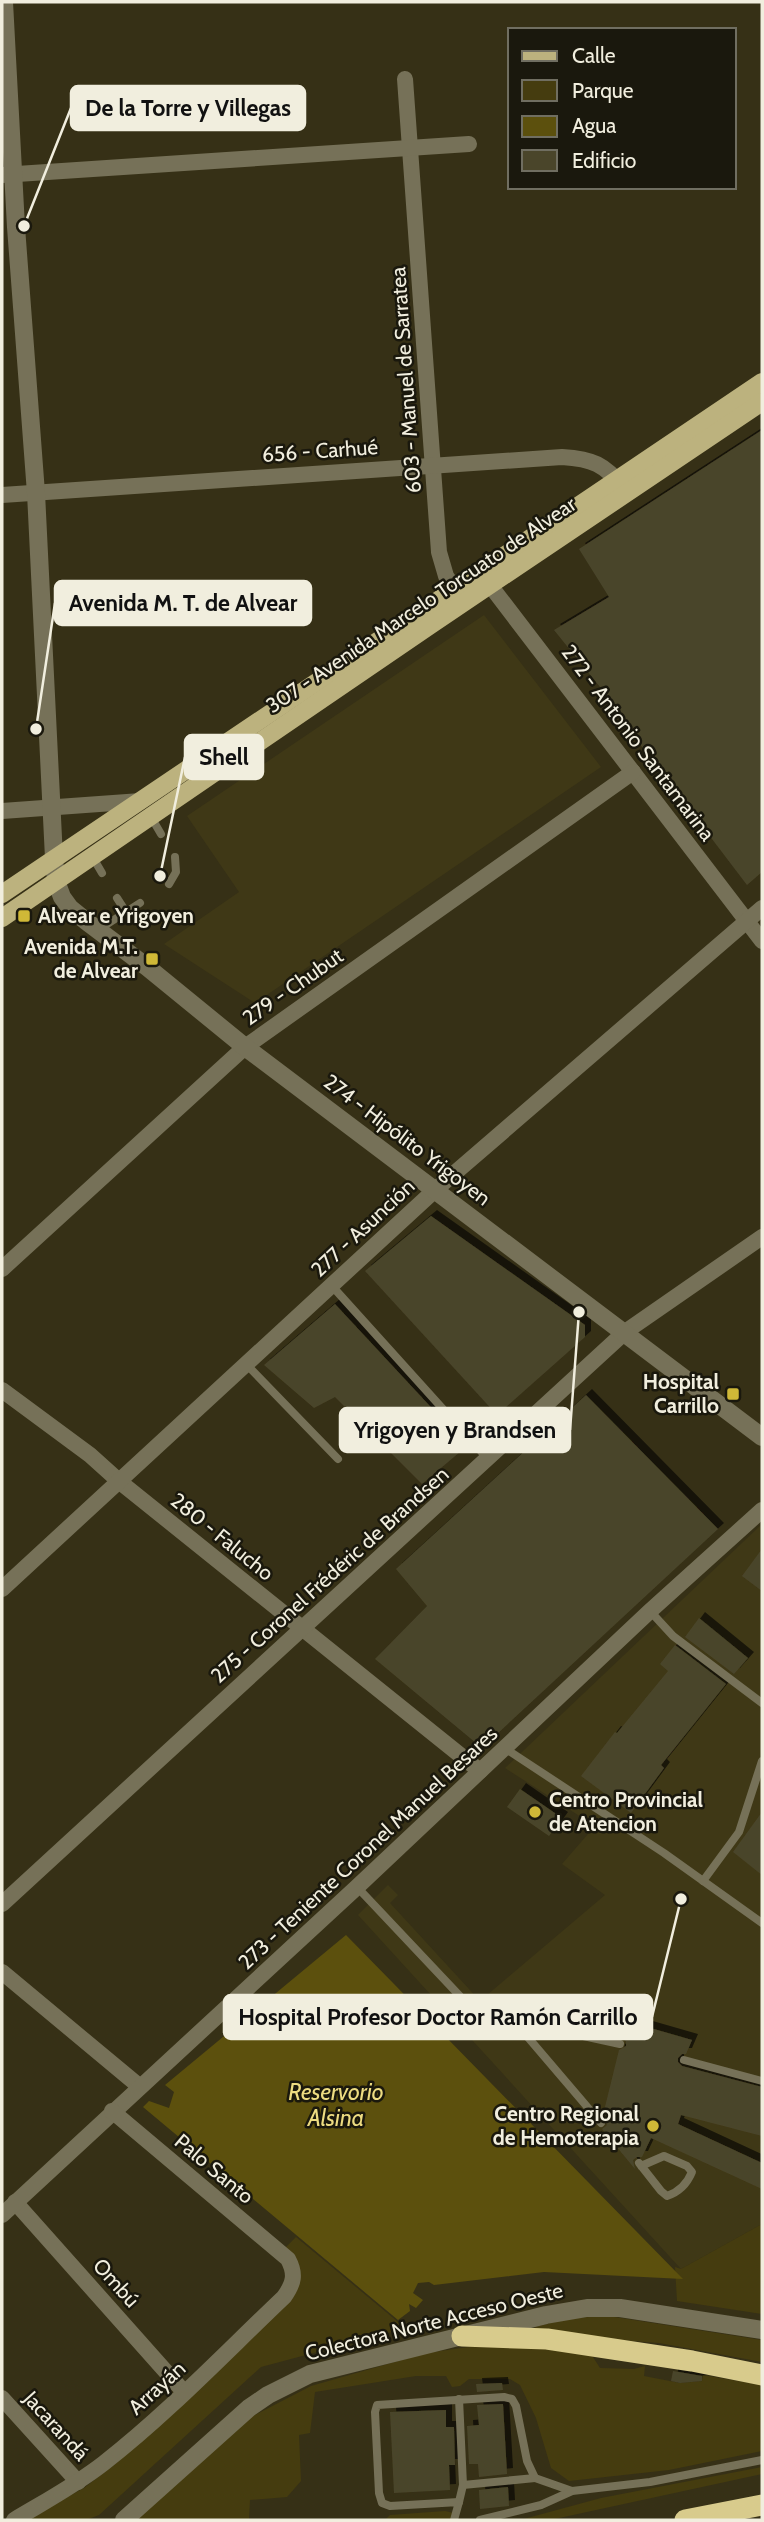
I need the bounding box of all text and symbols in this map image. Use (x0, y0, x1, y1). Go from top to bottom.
legend (508, 28, 736, 189)
text: Calle (572, 43, 616, 68)
text: Parque (572, 78, 634, 103)
callout: De la Torre y Villegas (71, 86, 305, 130)
text: De la Torre y Villegas (85, 94, 291, 122)
text: Agua (572, 113, 616, 138)
text: Edificio (572, 148, 636, 173)
street label: 603 - Manuel de Sarratea (385, 266, 426, 494)
street label: 656 - Carhué (261, 434, 379, 467)
street label: 307 - Avenida Marcelo Torcuato de Alvear (261, 491, 581, 718)
callout: Avenida M. T. de Alvear (55, 581, 311, 625)
text: Avenida M. T. de Alvear (69, 589, 298, 617)
street label: 272 - Antonio Santamarina (557, 640, 720, 846)
callout: Shell (185, 735, 263, 779)
text: Shell (199, 743, 249, 771)
place label: Alvear e Yrigoyen (38, 903, 194, 928)
marker: Alvear e Yrigoyen (16, 908, 32, 924)
place label: Avenida M.T. de Alvear (24, 934, 138, 983)
street label: 279 - Chubut (238, 943, 348, 1030)
marker: Avenida M.T. de Alvear (144, 951, 160, 967)
street label: 274 - Hipólito Yrigoyen (319, 1069, 496, 1211)
street label: 277 - Asunción (306, 1173, 420, 1282)
place label: Hospital Carrillo (643, 1369, 719, 1418)
marker: Hospital Carrillo (725, 1386, 741, 1402)
callout: Yrigoyen y Brandsen (340, 1408, 570, 1452)
text: Yrigoyen y Brandsen (353, 1416, 556, 1444)
street label: 275 - Coronel Frédéric de Brandsen (206, 1461, 454, 1688)
street label: 280 - Falucho (166, 1488, 279, 1586)
street label: 273 - Teniente Coronel Manuel Besares (233, 1721, 503, 1974)
place label: Centro Provincial de Atencion (549, 1787, 703, 1836)
marker: Centro Provincial de Atencion (527, 1804, 543, 1820)
callout: Hospital Profesor Doctor Ramón Carrillo (224, 1995, 652, 2039)
text: Hospital Profesor Doctor Ramón Carrillo (238, 2003, 638, 2031)
water label: Reservorio Alsina (288, 2078, 384, 2132)
place label: Centro Regional de Hemoterapia (493, 2101, 640, 2150)
marker: Centro Regional de Hemoterapia (645, 2118, 661, 2134)
street label: Palo Santo (170, 2128, 259, 2209)
street label: Ombú (88, 2253, 145, 2312)
street label: Colectora Norte Acceso Oeste (302, 2277, 566, 2366)
street label: Arrayán (123, 2356, 190, 2420)
street label: Jacarandá (18, 2385, 94, 2466)

